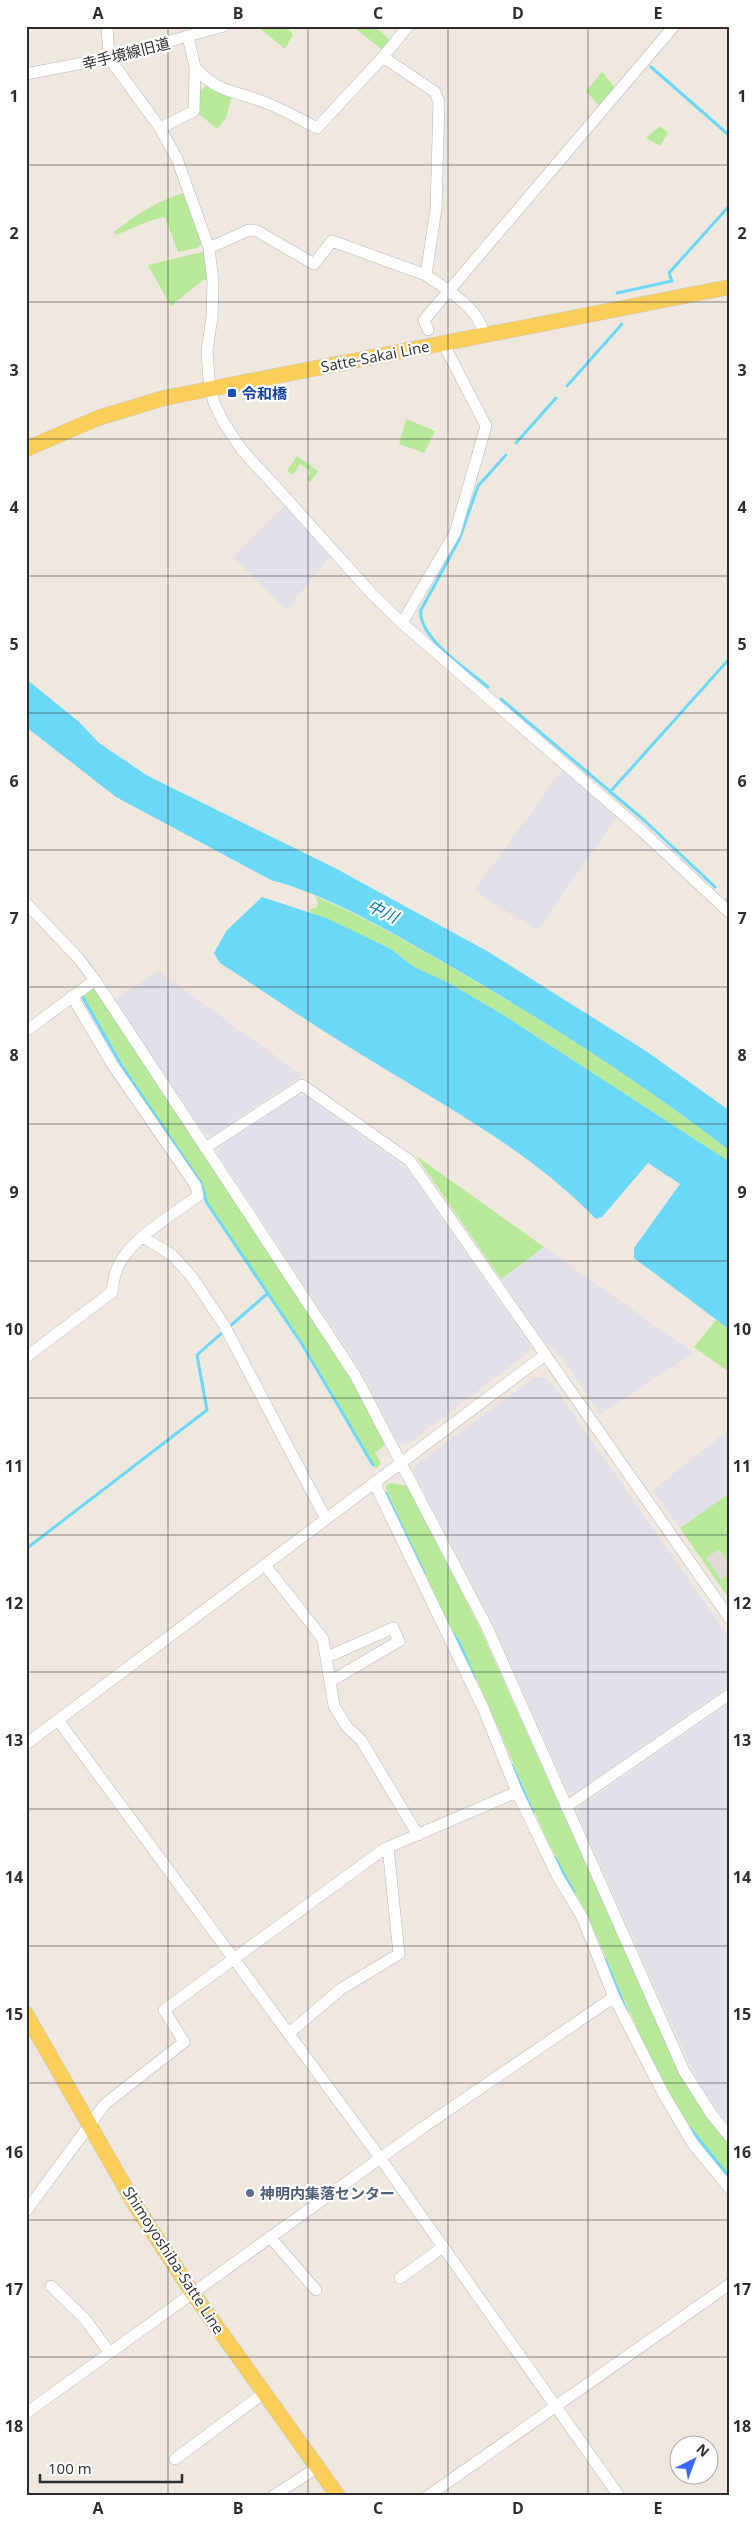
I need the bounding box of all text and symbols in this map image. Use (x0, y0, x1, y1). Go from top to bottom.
text: A (92, 2, 104, 24)
text: B (233, 2, 243, 24)
text: C (373, 2, 383, 24)
text: D (512, 2, 524, 24)
text: E (654, 2, 663, 24)
street label: 幸手境線旧道 (80, 32, 172, 74)
text: 1 (9, 85, 19, 107)
text: 1 (737, 85, 747, 107)
text: 2 (9, 222, 19, 244)
text: 2 (737, 222, 747, 244)
street label: Satte-Sakai Line (319, 336, 431, 376)
text: 3 (9, 359, 19, 381)
text: 3 (737, 359, 747, 381)
place label: 令和橋 (242, 383, 288, 403)
marker: 令和橋 (226, 387, 238, 399)
text: 4 (9, 496, 19, 518)
text: 4 (737, 496, 747, 518)
text: 5 (9, 633, 19, 655)
text: 5 (737, 633, 747, 655)
text: 6 (9, 770, 19, 792)
text: 6 (737, 770, 747, 792)
water label: 中川 (364, 894, 404, 929)
text: 7 (9, 907, 19, 929)
text: 7 (737, 907, 747, 929)
text: 8 (9, 1044, 19, 1066)
text: 8 (737, 1044, 747, 1066)
text: 9 (9, 1181, 19, 1203)
text: 9 (737, 1181, 747, 1203)
text: 10 (5, 1318, 23, 1340)
text: 10 (733, 1318, 751, 1340)
text: 11 (5, 1455, 23, 1477)
text: 11 (733, 1455, 751, 1477)
text: 12 (5, 1592, 23, 1614)
text: 12 (733, 1592, 751, 1614)
text: 13 (5, 1729, 23, 1751)
text: 13 (733, 1729, 751, 1751)
text: 14 (5, 1866, 23, 1888)
text: 14 (733, 1866, 751, 1888)
text: 15 (5, 2003, 23, 2025)
text: 15 (733, 2003, 751, 2025)
text: 16 (5, 2141, 23, 2163)
text: 16 (733, 2141, 751, 2163)
street label: Shimoyoshiba-Satte Line (119, 2182, 229, 2338)
place label: 神明内集落センター (259, 2183, 395, 2203)
marker: 神明内集落センター (244, 2187, 256, 2199)
text: 17 (5, 2278, 23, 2300)
text: 17 (733, 2278, 751, 2300)
text: 18 (5, 2415, 23, 2437)
text: 18 (733, 2415, 751, 2437)
north arrow (668, 2434, 718, 2484)
text: N (692, 2439, 714, 2461)
scale bar (40, 2452, 182, 2484)
text: 100 m (48, 2458, 92, 2478)
text: A (92, 2497, 104, 2519)
text: B (233, 2497, 243, 2519)
text: C (373, 2497, 383, 2519)
text: D (512, 2497, 524, 2519)
text: E (654, 2497, 663, 2519)

